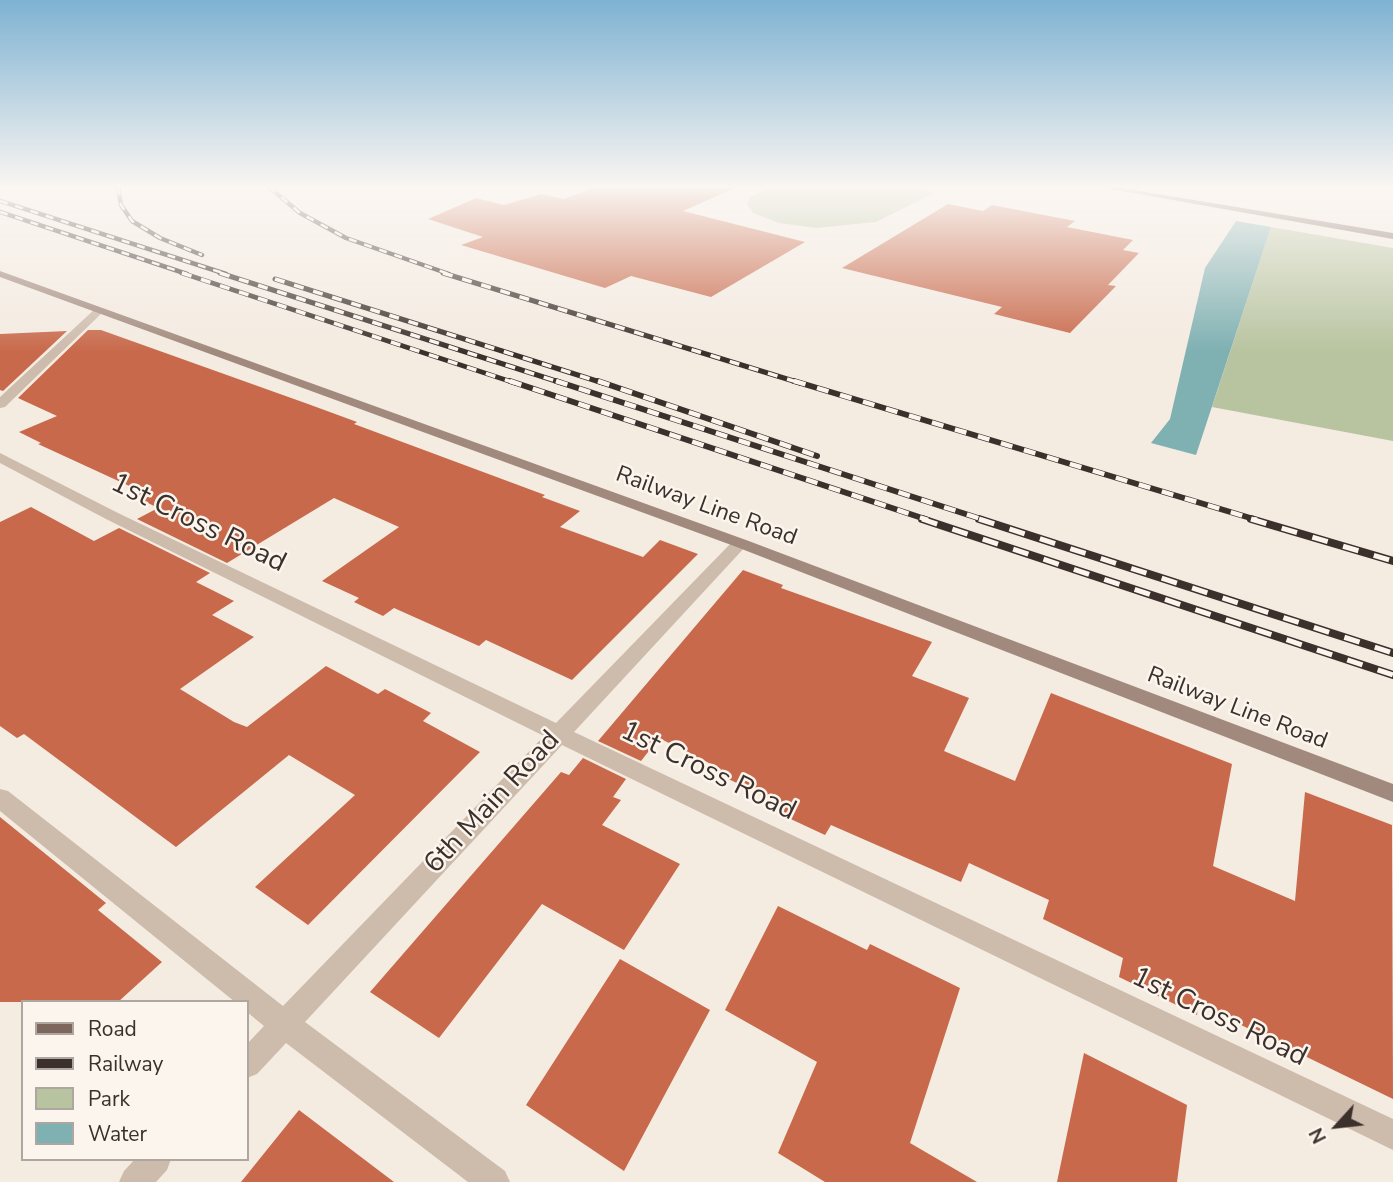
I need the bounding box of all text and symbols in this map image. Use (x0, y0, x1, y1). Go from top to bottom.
street label: Railway Line Road (612, 461, 800, 553)
street label: 1st Cross Road (105, 467, 291, 581)
street label: Railway Line Road (1143, 662, 1331, 756)
street label: 1st Cross Road (615, 715, 801, 829)
street label: 6th Main Road (418, 725, 568, 881)
street label: 1st Cross Road (1126, 961, 1312, 1075)
legend (21, 1000, 248, 1161)
text: Road (88, 1015, 137, 1043)
text: Railway (88, 1050, 163, 1078)
text: Park (88, 1085, 130, 1113)
north arrow (1302, 1091, 1372, 1161)
text: Water (88, 1120, 147, 1148)
text: N (1303, 1123, 1333, 1148)

